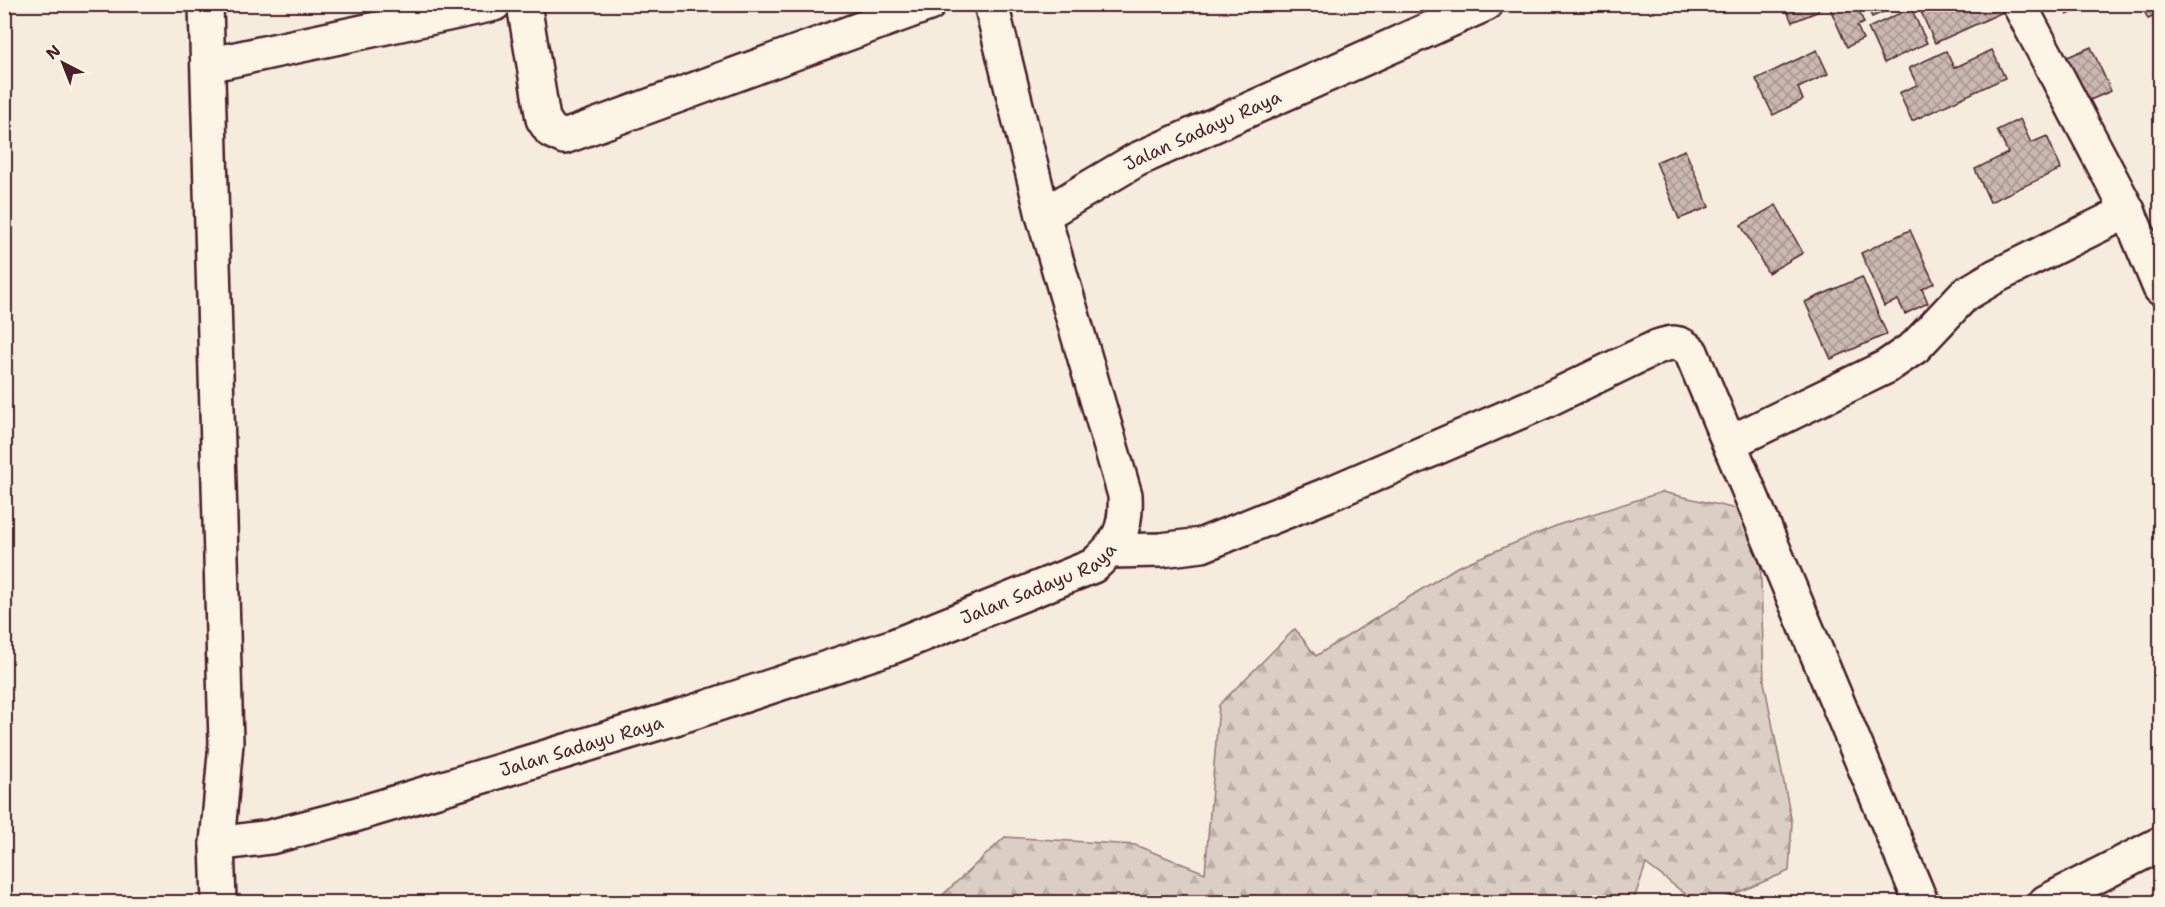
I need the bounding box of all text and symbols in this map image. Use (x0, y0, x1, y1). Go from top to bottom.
north arrow (33, 33, 93, 93)
text: N (42, 40, 65, 64)
street label: Jalan Sadayu Raya (1119, 85, 1285, 177)
street label: Jalan Sadayu Raya (957, 538, 1122, 630)
street label: Jalan Sadayu Raya (497, 710, 666, 782)

